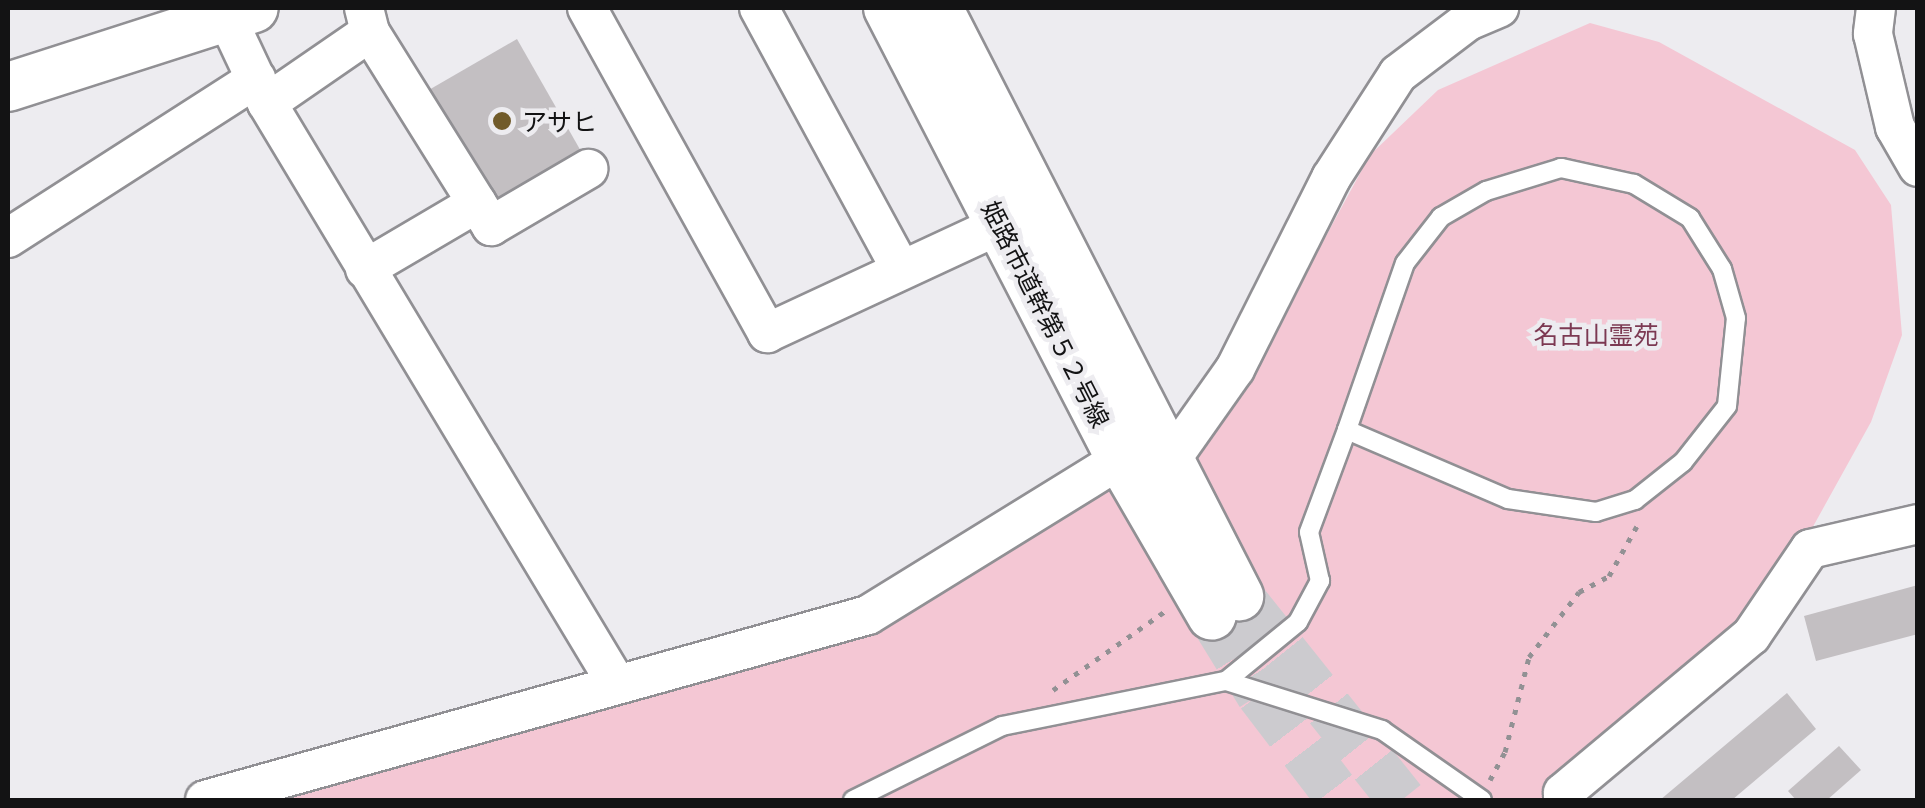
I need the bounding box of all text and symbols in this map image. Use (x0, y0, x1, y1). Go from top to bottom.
place label: アサヒ (522, 106, 597, 136)
marker: アサヒ (491, 110, 513, 132)
street label: 姫路市道幹第５２号線 (976, 196, 1116, 432)
park label: 名古山霊苑 (1534, 319, 1658, 349)

